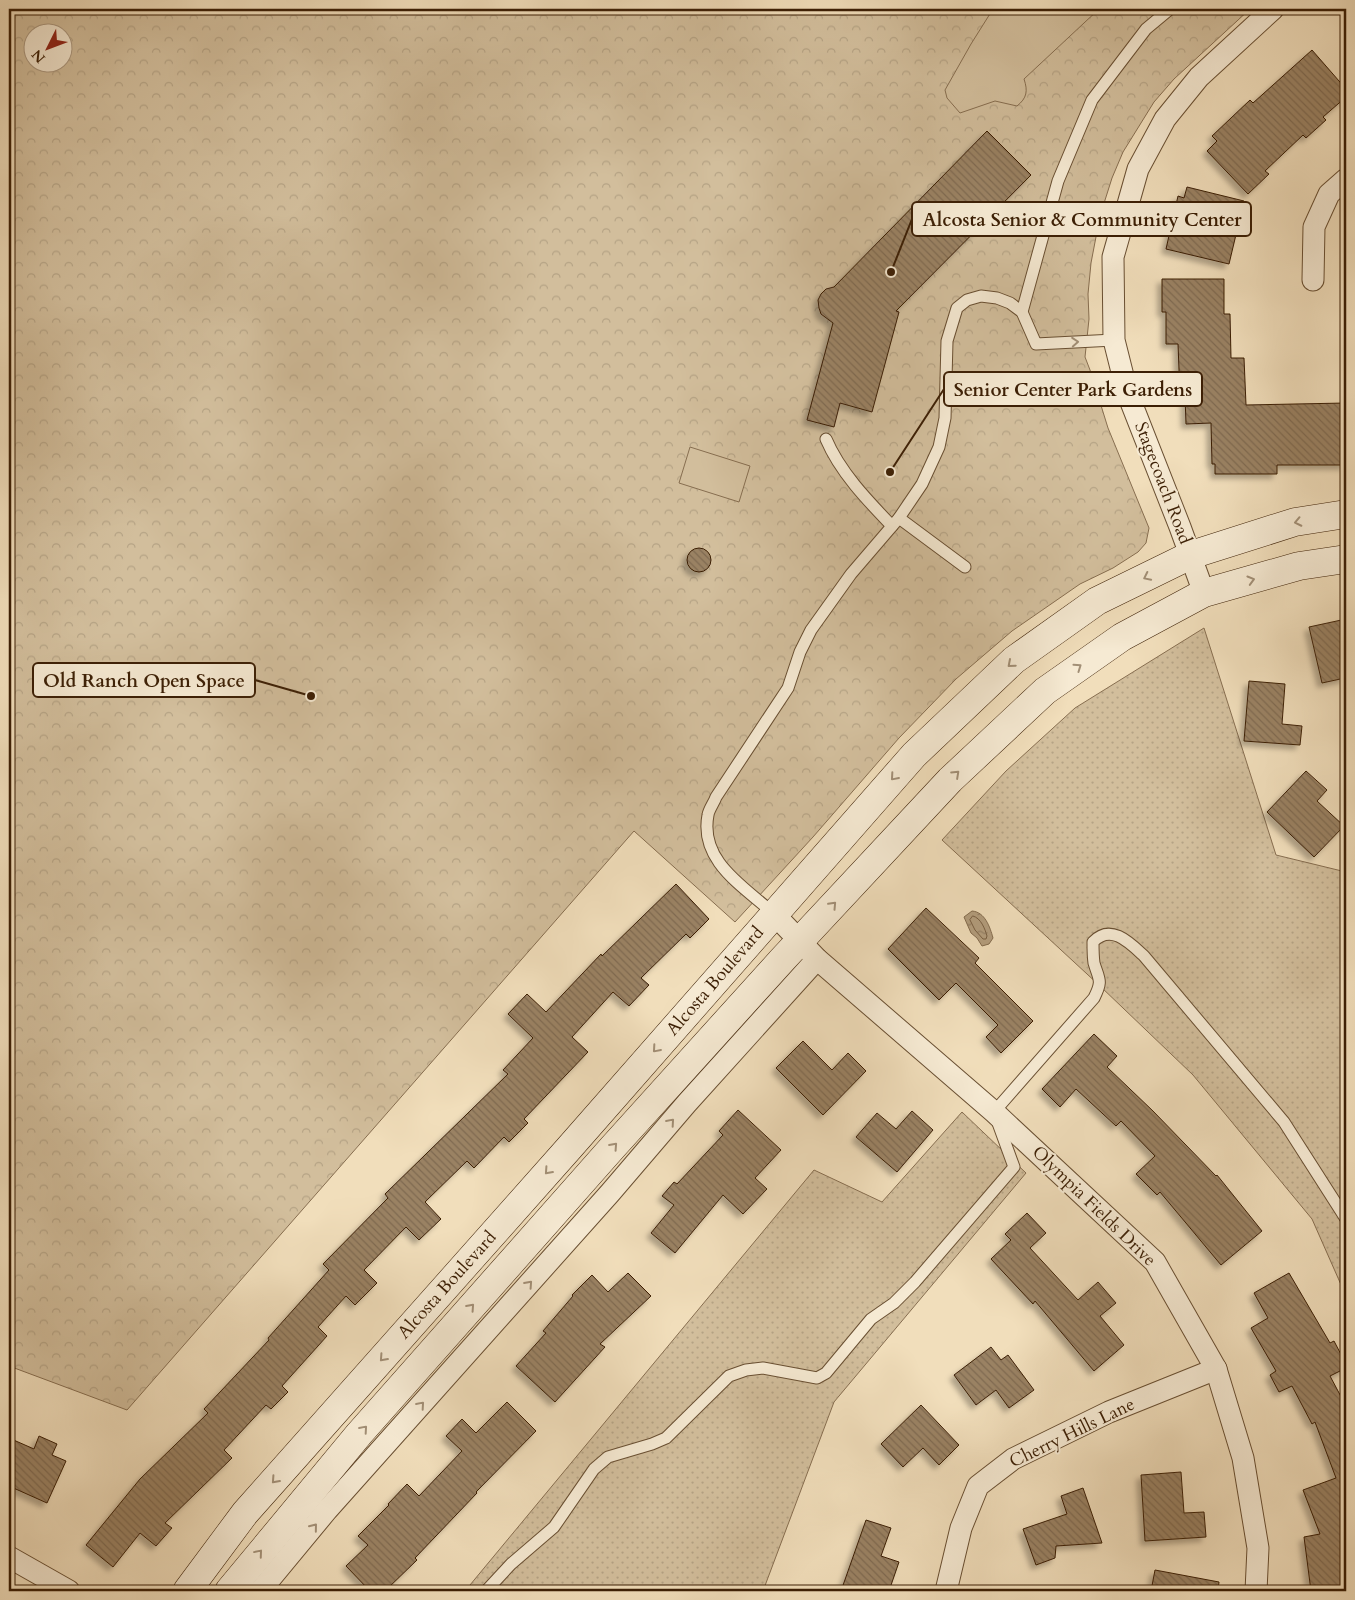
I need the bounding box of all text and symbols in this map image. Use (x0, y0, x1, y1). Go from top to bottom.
north arrow (22, 22, 72, 72)
text: N (28, 45, 50, 67)
callout: Alcosta Senior & Community Center (912, 202, 1251, 236)
text: Alcosta Senior & Community Center (922, 207, 1242, 233)
one-way arrow (1071, 337, 1079, 348)
callout: Senior Center Park Gardens (944, 372, 1202, 406)
text: Senior Center Park Gardens (954, 377, 1192, 403)
street label: Stagecoach Road (1128, 418, 1198, 548)
one-way arrow (1294, 516, 1303, 527)
one-way arrow (1143, 571, 1152, 581)
one-way arrow (1246, 575, 1254, 585)
one-way arrow (1007, 658, 1016, 667)
callout: Old Ranch Open Space (33, 663, 255, 697)
one-way arrow (1072, 664, 1082, 673)
text: Old Ranch Open Space (43, 668, 245, 694)
one-way arrow (891, 771, 900, 780)
one-way arrow (951, 771, 960, 780)
one-way arrow (827, 902, 836, 911)
street label: Alcosta Boulevard (661, 921, 770, 1041)
one-way arrow (653, 1043, 661, 1052)
one-way arrow (665, 1118, 674, 1127)
street label: Olympia Fields Drive (1026, 1140, 1162, 1272)
one-way arrow (608, 1143, 617, 1152)
one-way arrow (545, 1166, 554, 1175)
street label: Alcosta Boulevard (392, 1225, 502, 1344)
one-way arrow (523, 1280, 532, 1289)
one-way arrow (466, 1304, 475, 1313)
one-way arrow (379, 1353, 388, 1362)
street label: Cherry Hills Lane (1005, 1392, 1139, 1474)
one-way arrow (416, 1401, 425, 1410)
one-way arrow (358, 1425, 367, 1434)
one-way arrow (272, 1474, 281, 1483)
one-way arrow (308, 1523, 317, 1532)
one-way arrow (254, 1550, 263, 1559)

